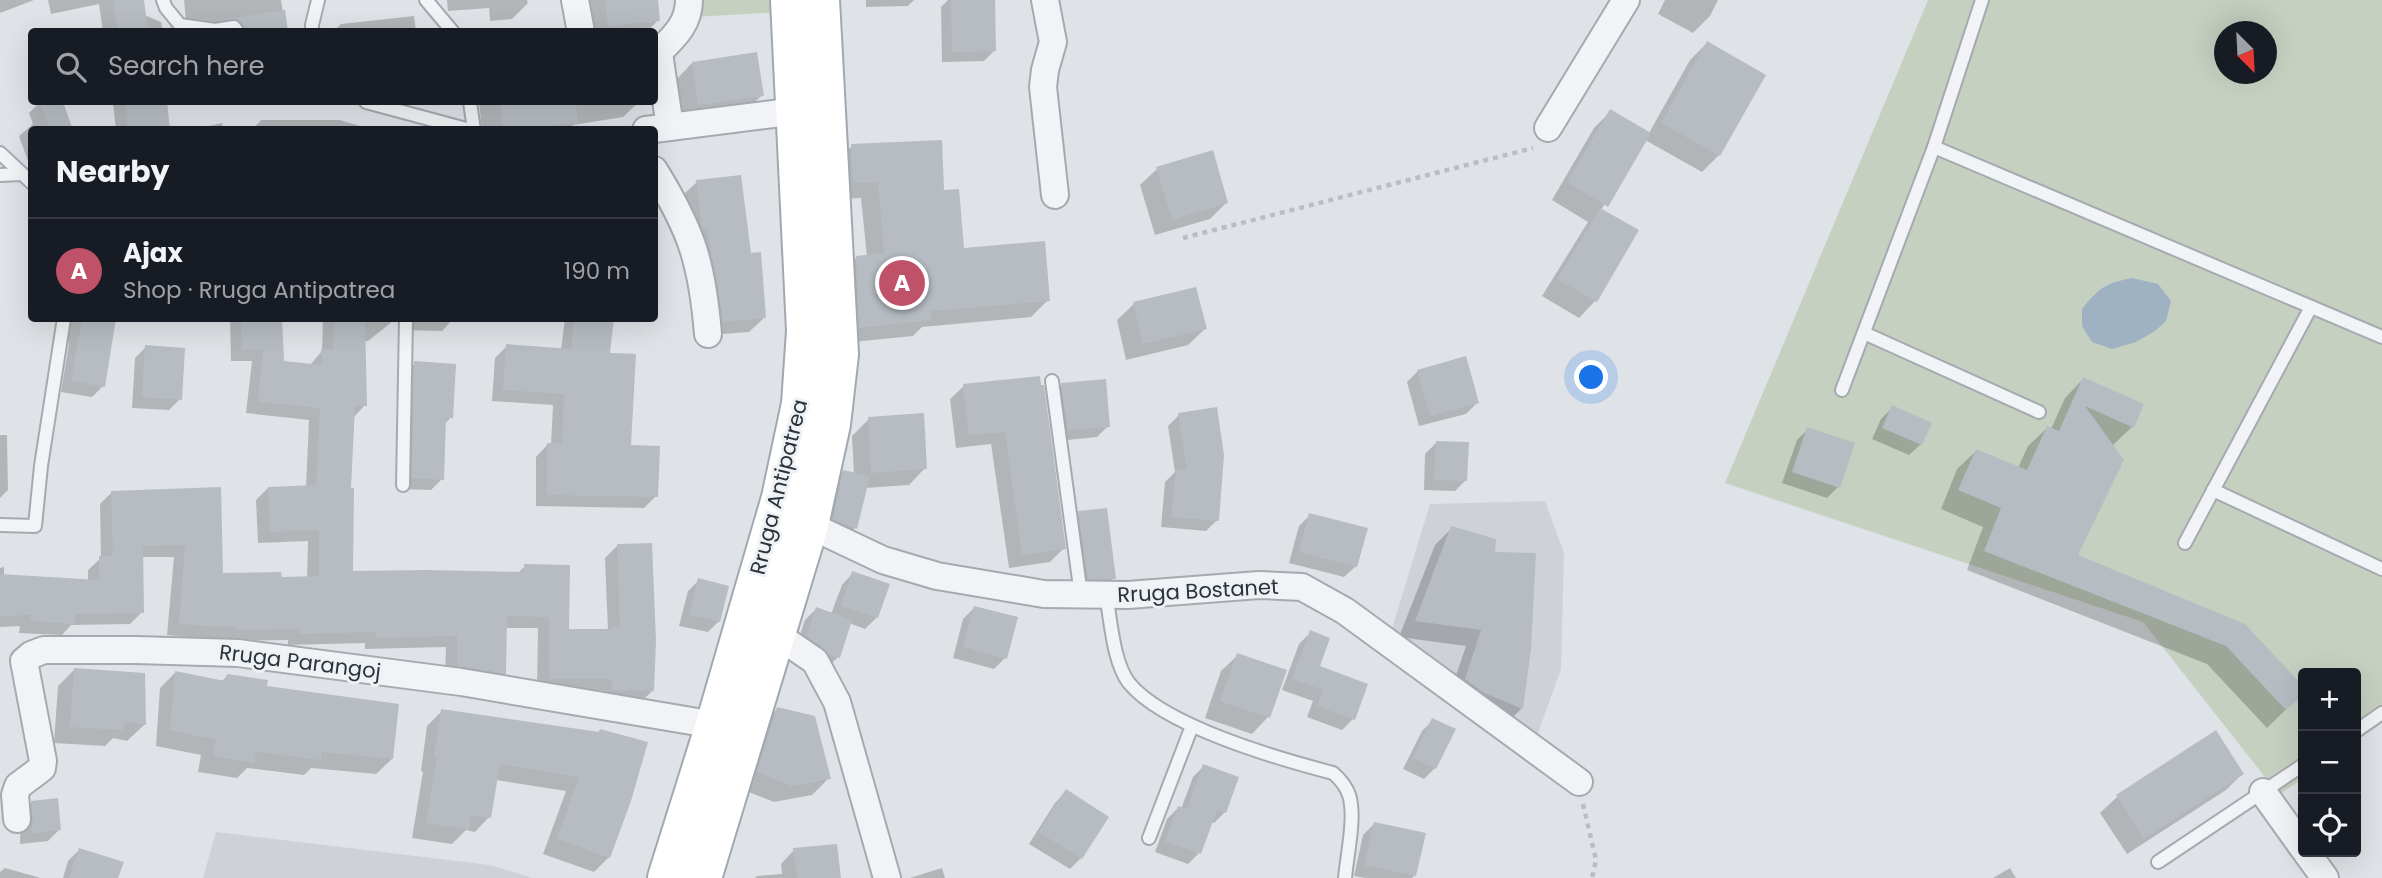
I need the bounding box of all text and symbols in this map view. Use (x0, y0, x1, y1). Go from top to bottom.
north arrow (2214, 21, 2277, 84)
search box (28, 28, 658, 105)
icon: search (52, 48, 90, 86)
text: Search here (108, 48, 265, 84)
text: Nearby (56, 150, 170, 193)
text: Ajax (123, 235, 183, 271)
text: A (71, 255, 87, 287)
text: 190 m (564, 255, 630, 287)
pin: A (879, 257, 925, 309)
text: Shop · Rruga Antipatrea (123, 274, 395, 306)
your location (1574, 360, 1608, 394)
street label: Rruga Antipatrea (743, 396, 814, 577)
street label: Rruga Bostanet (1117, 572, 1279, 609)
street label: Rruga Parangoj (218, 637, 383, 686)
map controls (2298, 668, 2361, 857)
button: + (2298, 668, 2361, 731)
button: − (2298, 731, 2361, 794)
button: locate (2298, 794, 2361, 857)

